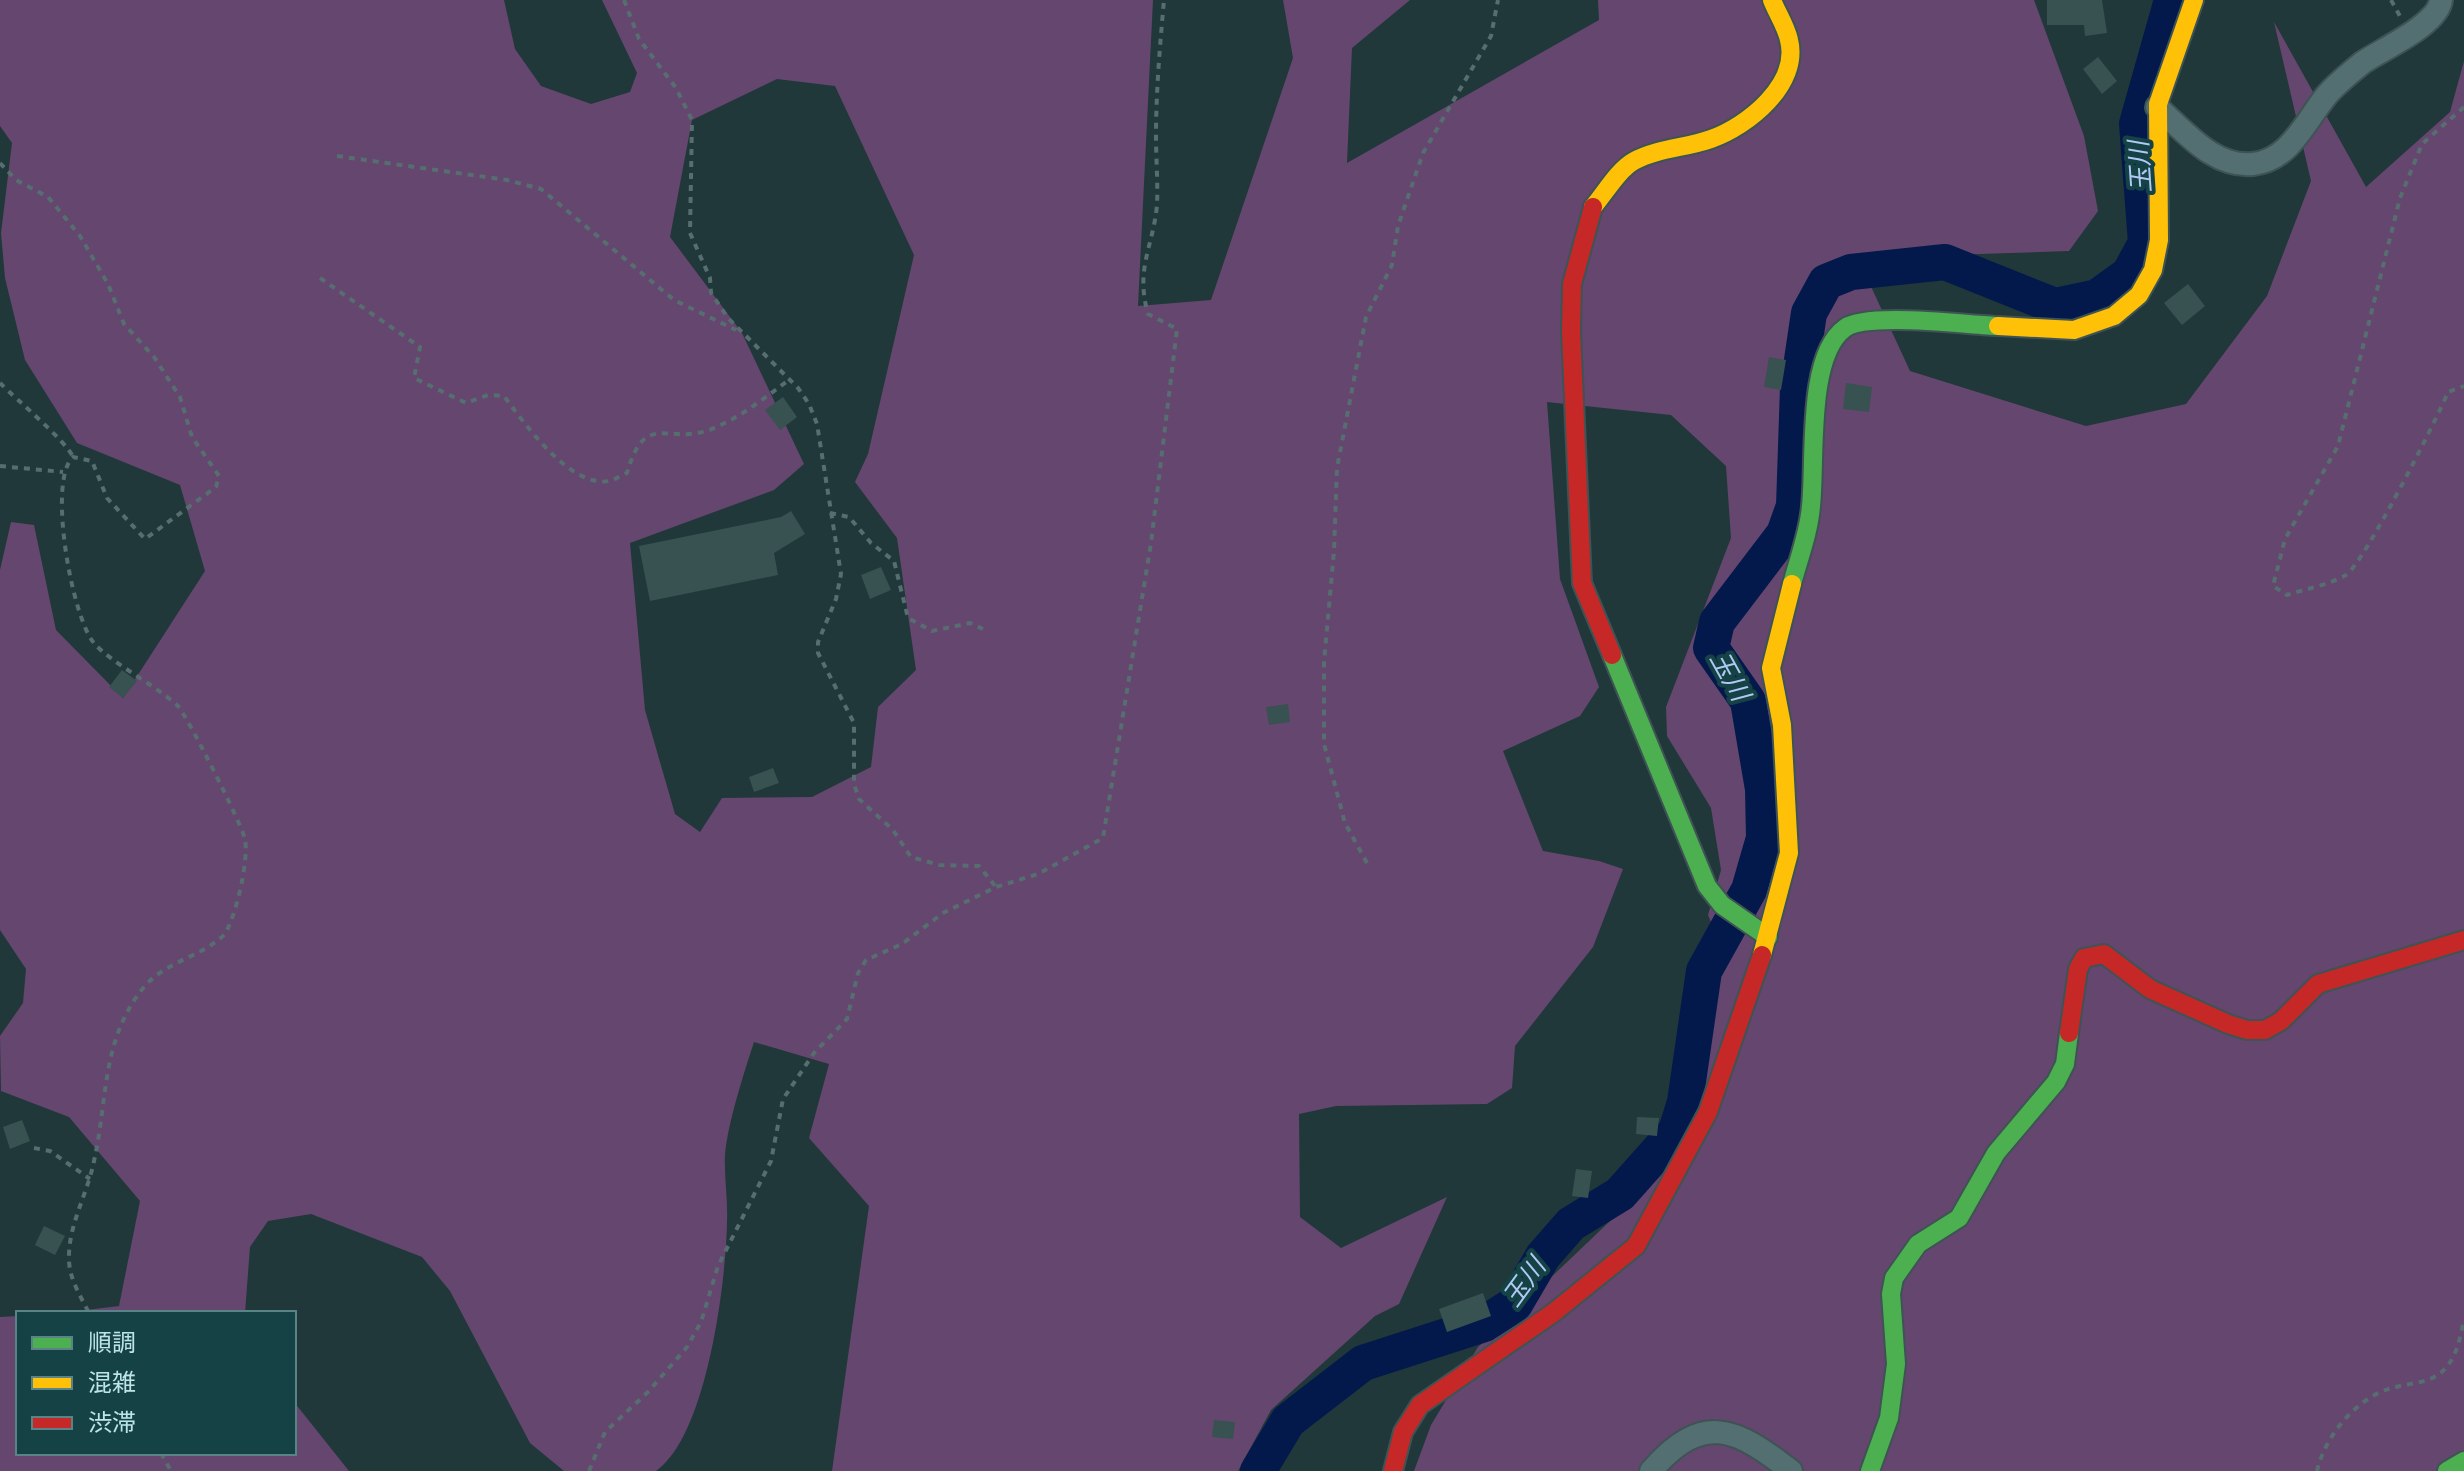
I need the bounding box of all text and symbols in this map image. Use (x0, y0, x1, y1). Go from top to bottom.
water label: 玉川 (2123, 137, 2159, 194)
water label: 玉川 (1703, 646, 1757, 710)
water label: 玉川 (1497, 1250, 1555, 1313)
legend (16, 1311, 296, 1455)
text: 順調 (88, 1328, 136, 1358)
text: 混雑 (88, 1368, 136, 1398)
text: 渋滞 (88, 1408, 136, 1438)

